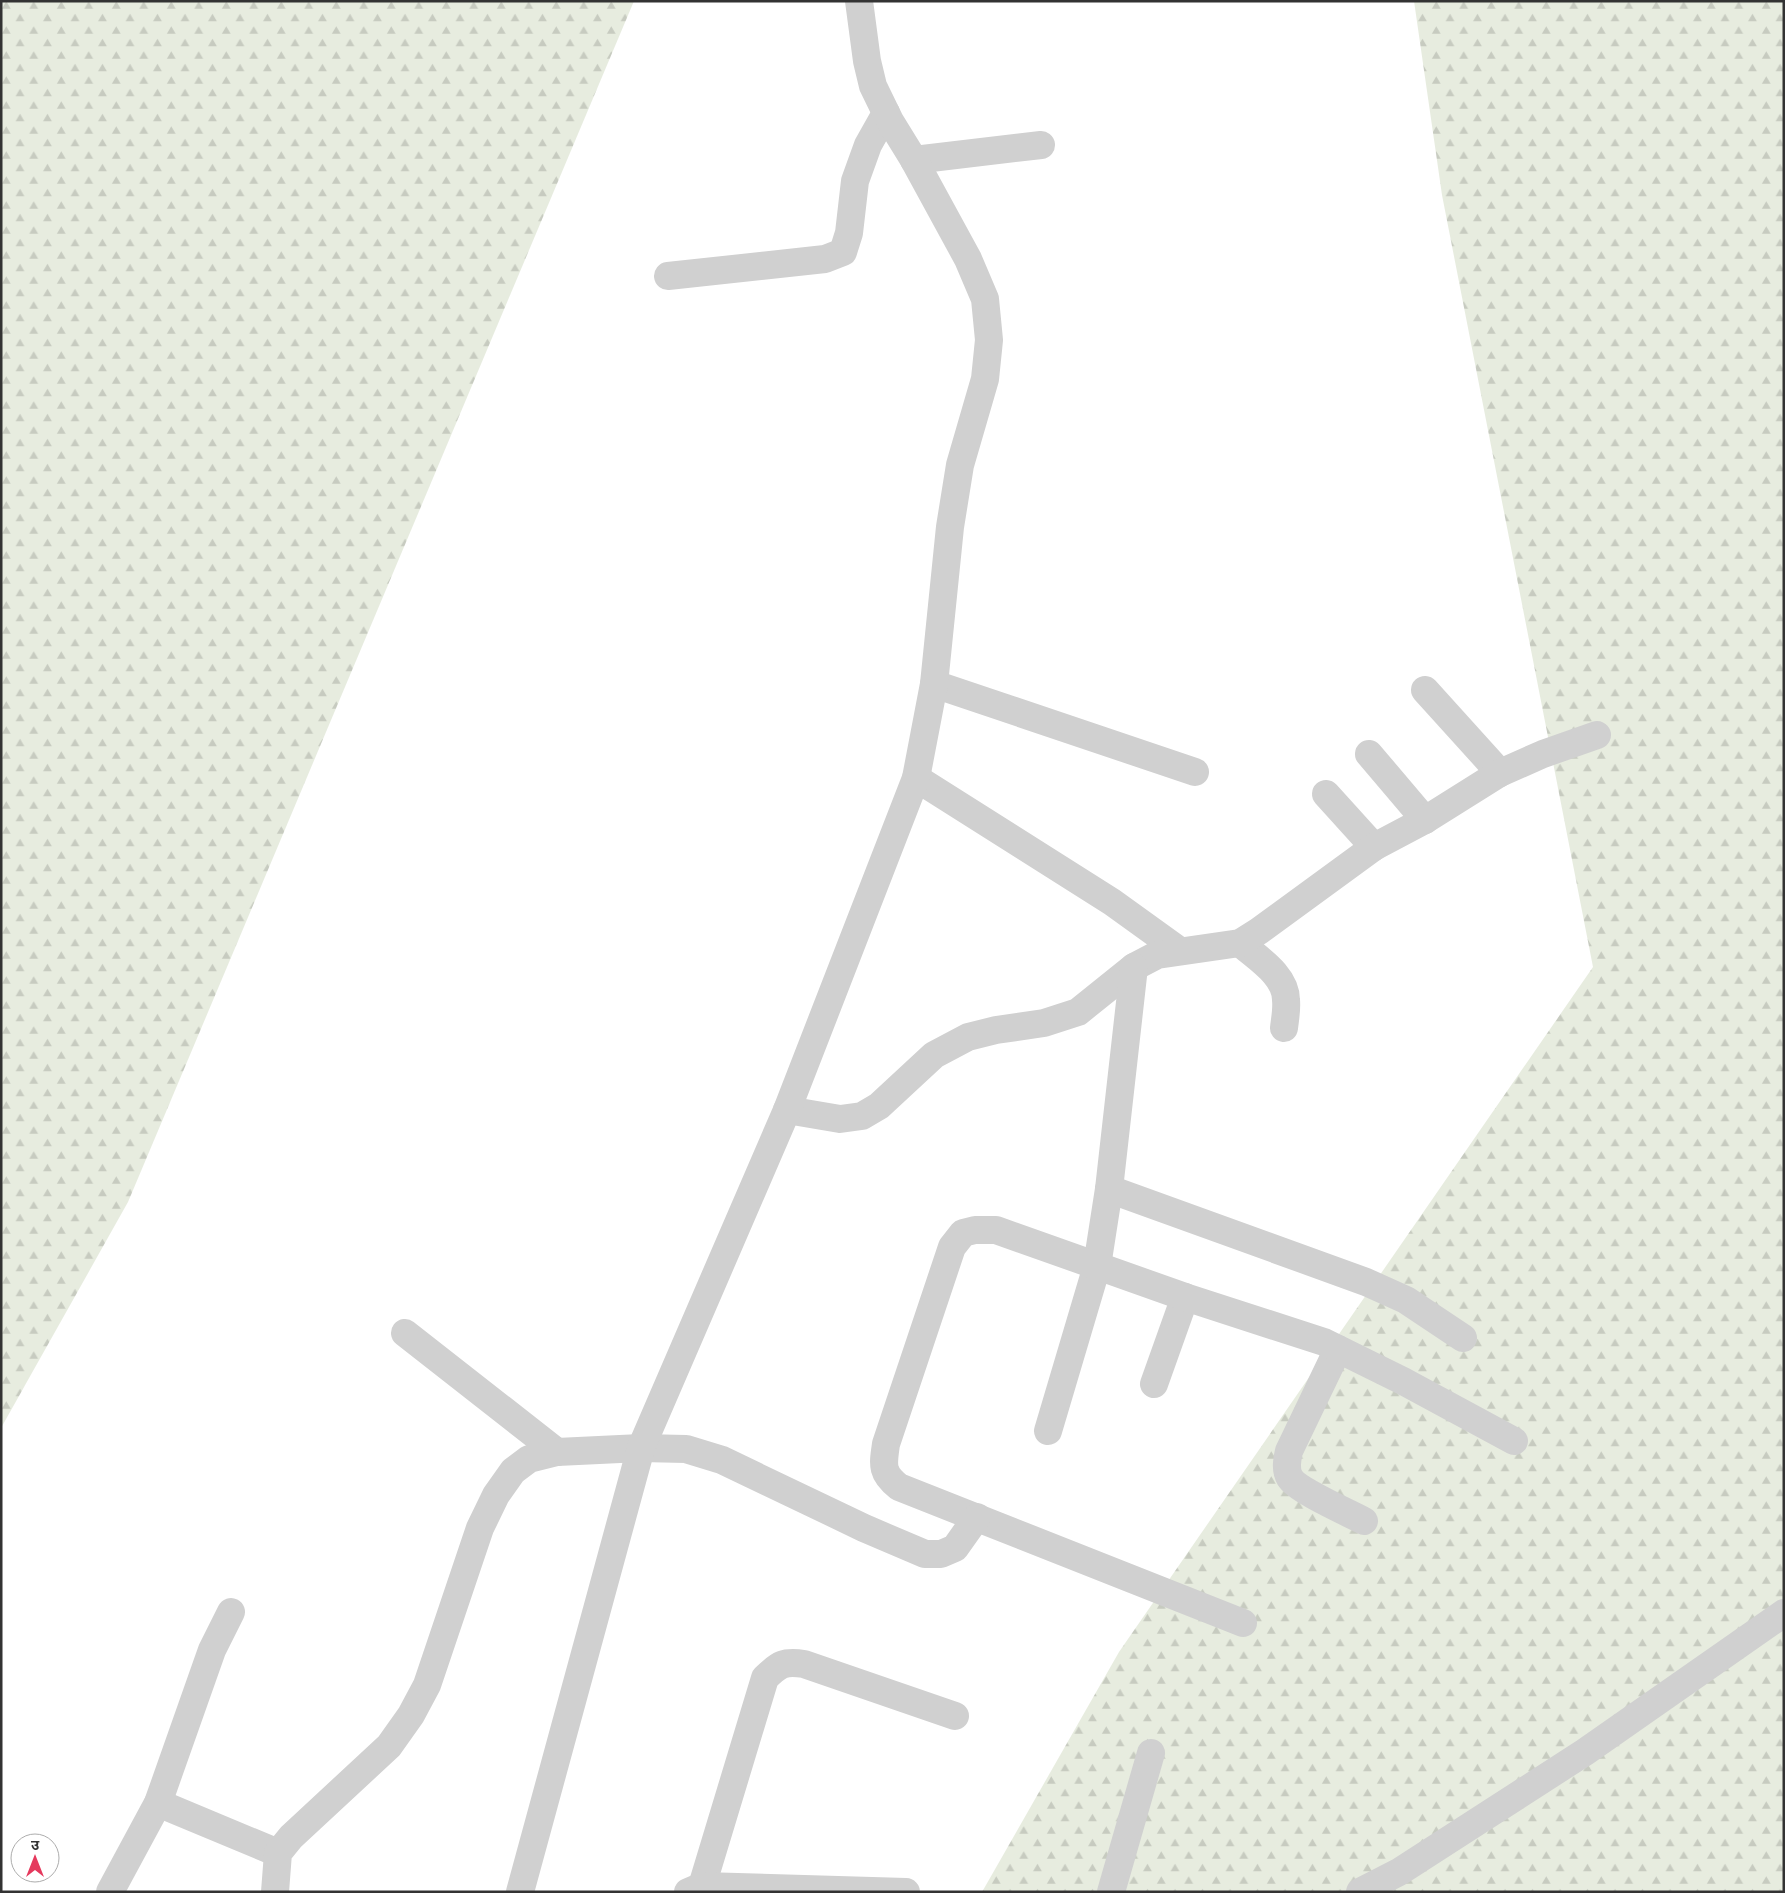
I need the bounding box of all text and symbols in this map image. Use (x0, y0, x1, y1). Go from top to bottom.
north arrow (10, 1833, 60, 1883)
text: उ (31, 1837, 40, 1853)

